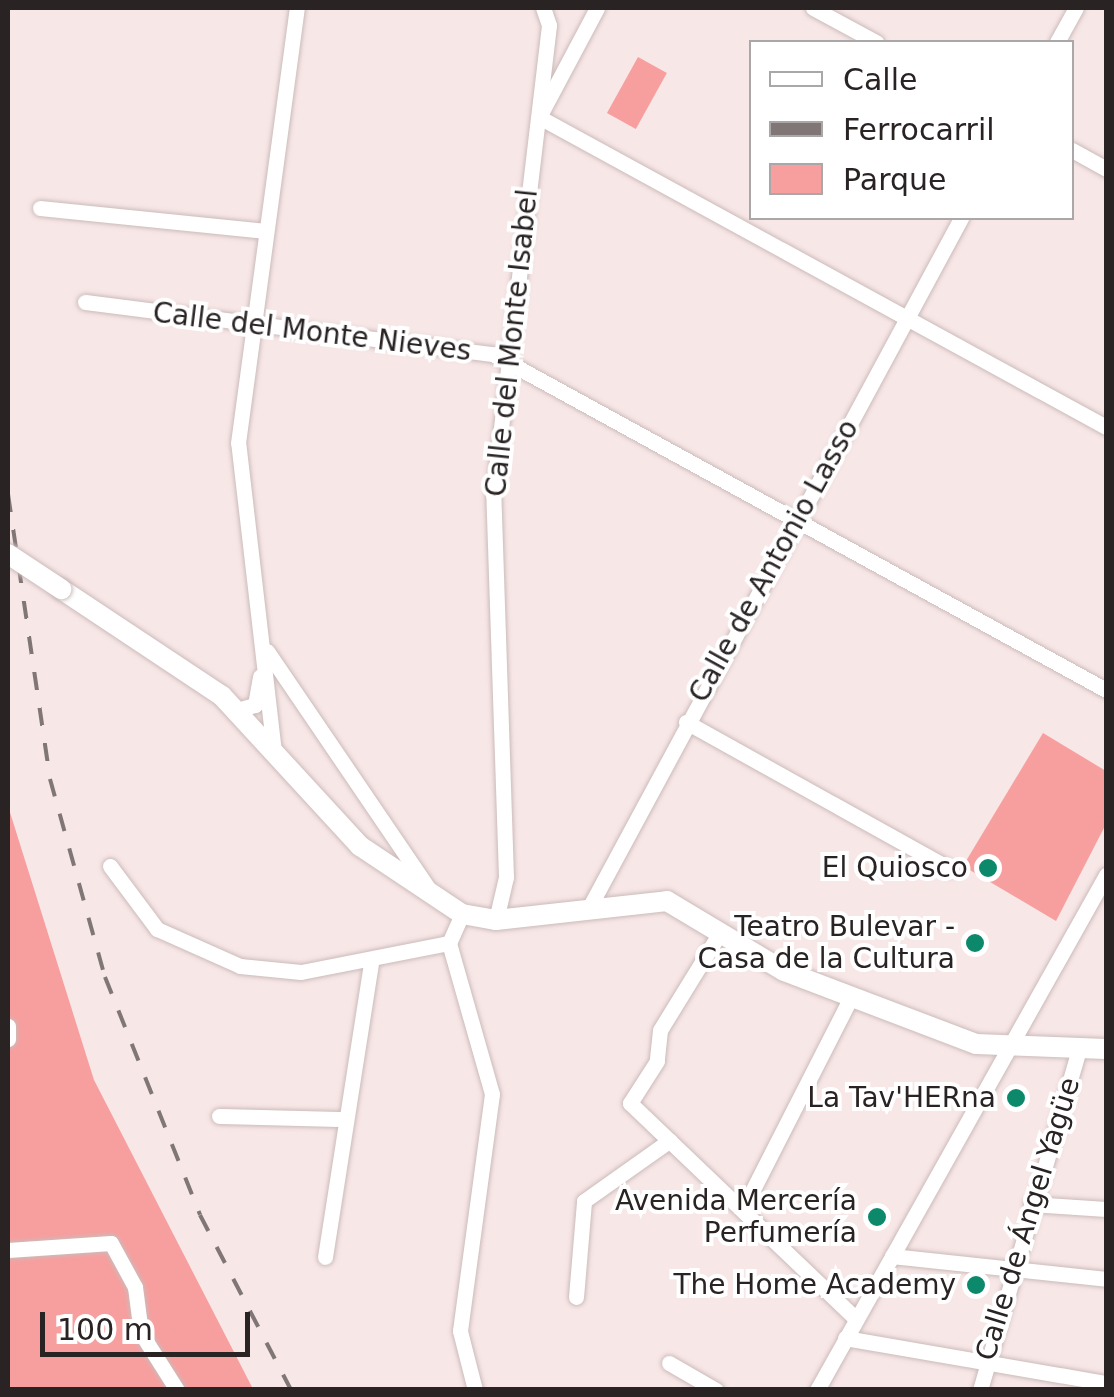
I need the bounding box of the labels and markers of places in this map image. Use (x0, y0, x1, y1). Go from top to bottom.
place label: El Quiosco (822, 851, 968, 885)
marker: El Quiosco (977, 857, 999, 879)
place label: Teatro Bulevar - Casa de la Cultura (697, 910, 955, 976)
marker: Teatro Bulevar - Casa de la Cultura (964, 932, 986, 954)
place label: La Tav'HERna (807, 1081, 996, 1115)
marker: La Tav'HERna (1005, 1087, 1027, 1109)
place label: Avenida Mercería Perfumería (615, 1184, 857, 1250)
marker: Avenida Mercería Perfumería (866, 1206, 888, 1228)
place label: The Home Academy (673, 1268, 956, 1302)
marker: The Home Academy (965, 1274, 987, 1296)

